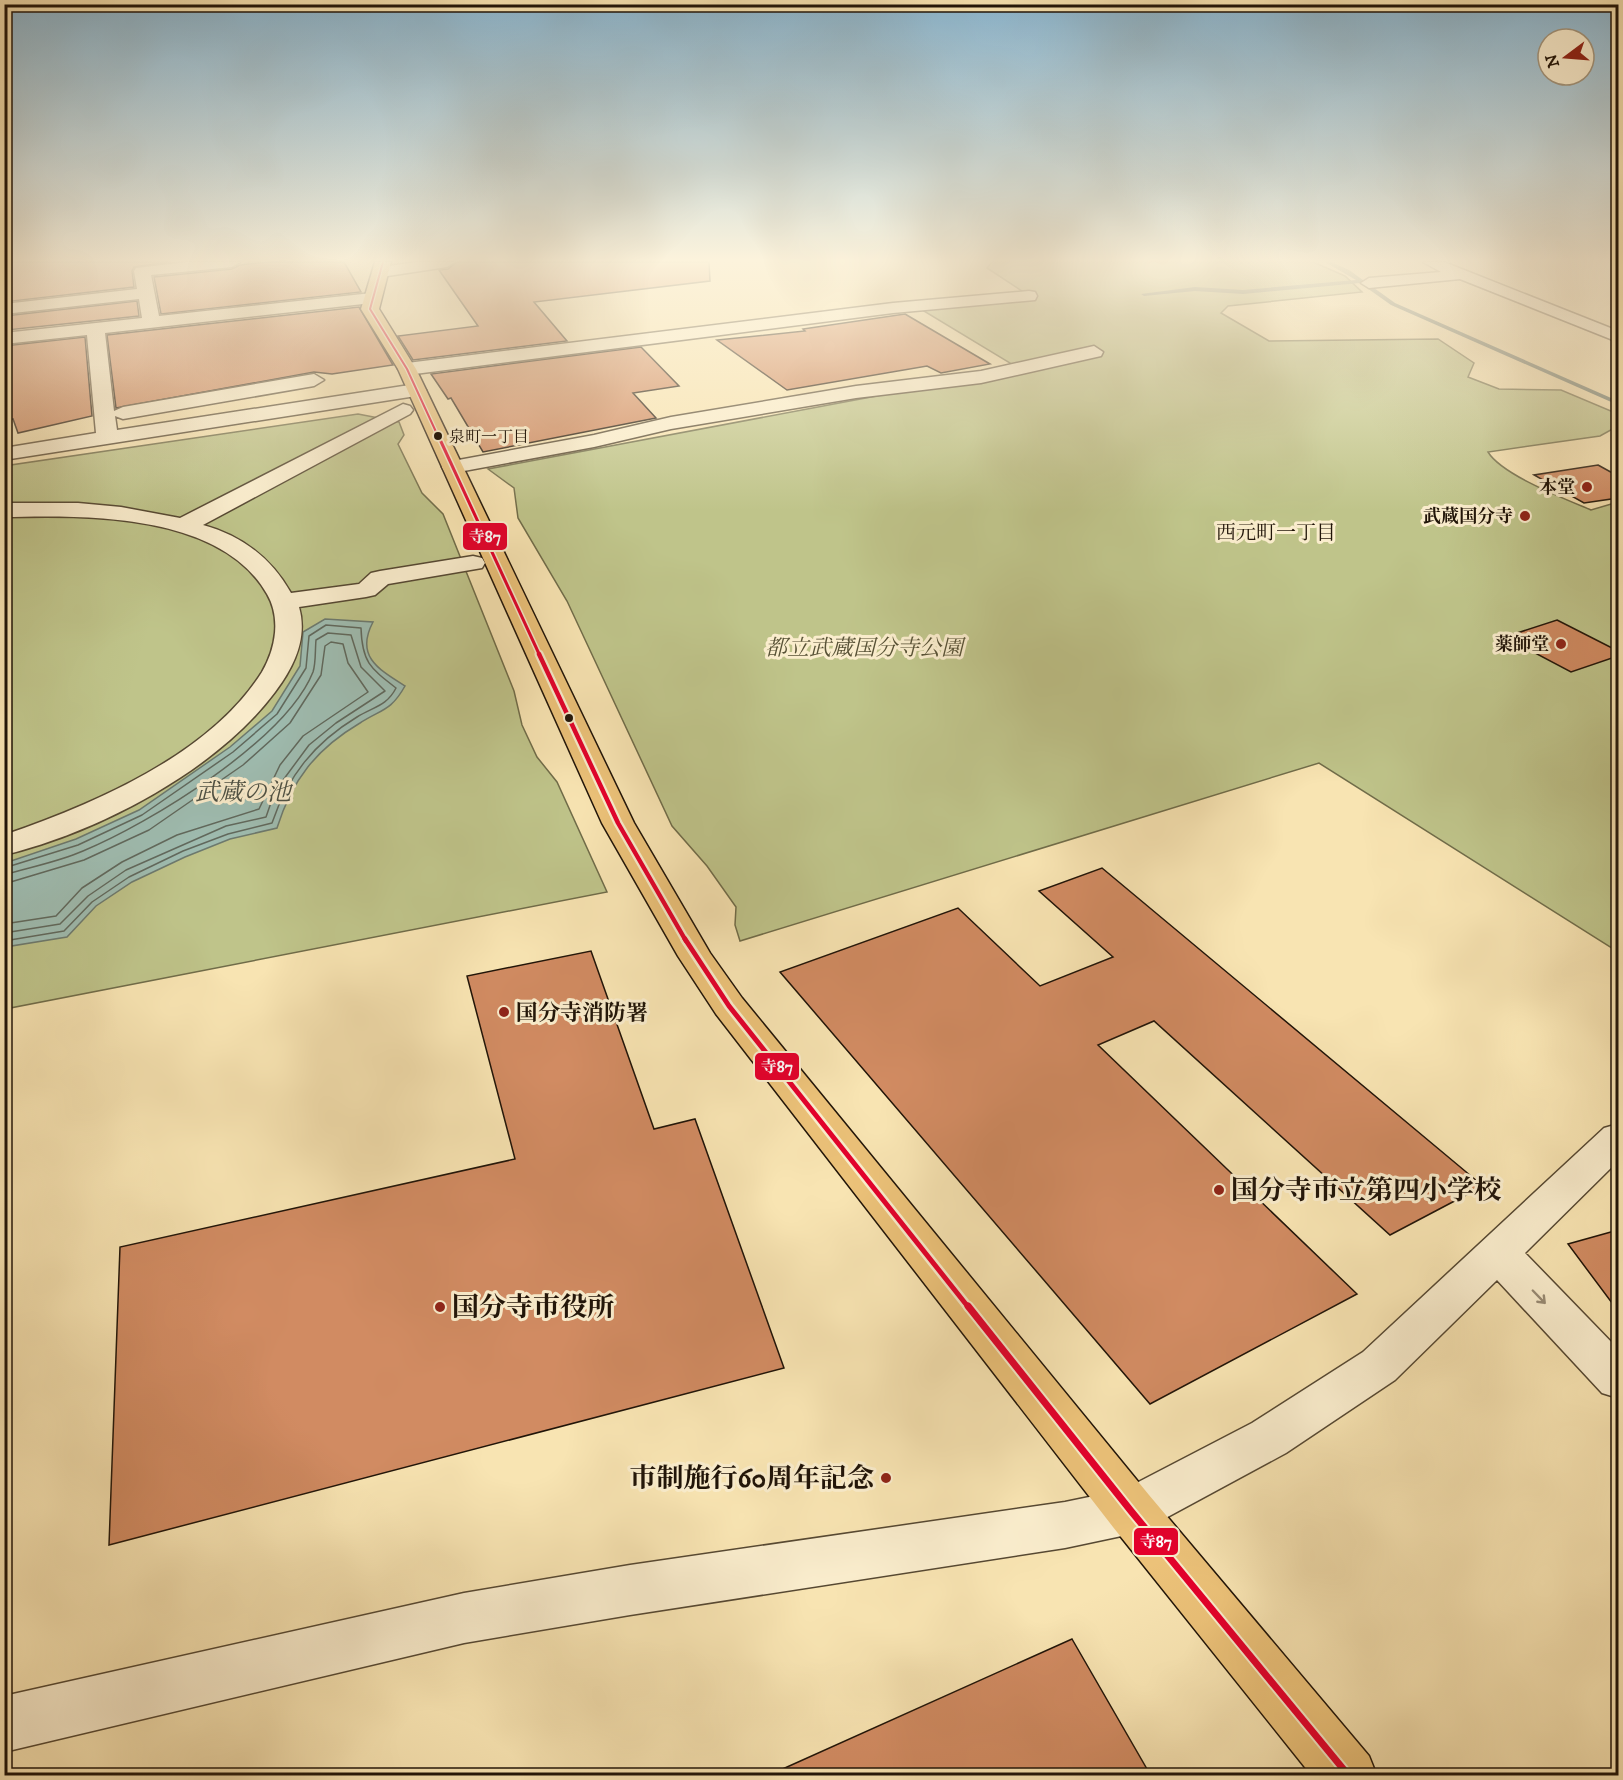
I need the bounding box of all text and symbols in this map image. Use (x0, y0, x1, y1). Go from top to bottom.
north arrow (1536, 27, 1596, 87)
text: N (1541, 52, 1564, 70)
place label: 泉町一丁目 (449, 427, 529, 447)
marker: 泉町一丁目 (432, 430, 444, 442)
place label: 本堂 (1539, 477, 1575, 499)
marker: 本堂 (1580, 480, 1594, 494)
place label: 武蔵国分寺 (1423, 506, 1513, 528)
marker: 武蔵国分寺 (1518, 509, 1532, 523)
district label: 西元町一丁目 (1216, 521, 1336, 546)
line badge: 寺87 (462, 522, 508, 551)
text: 寺87 (469, 527, 501, 547)
place label: 薬師堂 (1495, 634, 1549, 656)
park label: 都立武蔵国分寺公園 (765, 635, 966, 662)
marker: 薬師堂 (1554, 637, 1568, 651)
unlabelled marker (563, 712, 575, 724)
water label: 武蔵の池 (195, 778, 294, 808)
place label: 国分寺消防署 (516, 1000, 648, 1027)
marker: 国分寺消防署 (497, 1005, 511, 1019)
line badge: 寺87 (754, 1052, 800, 1081)
text: 寺87 (761, 1057, 793, 1077)
place label: 国分寺市立第四小学校 (1231, 1174, 1501, 1208)
marker: 国分寺市立第四小学校 (1212, 1183, 1226, 1197)
one-way arrow (1532, 1289, 1546, 1304)
place label: 国分寺市役所 (452, 1291, 614, 1325)
marker: 国分寺市役所 (433, 1300, 447, 1314)
place label: 市制施行60周年記念 (629, 1462, 874, 1496)
marker: 市制施行60周年記念 (879, 1471, 893, 1485)
line badge: 寺87 (1133, 1527, 1179, 1556)
text: 寺87 (1140, 1532, 1172, 1552)

